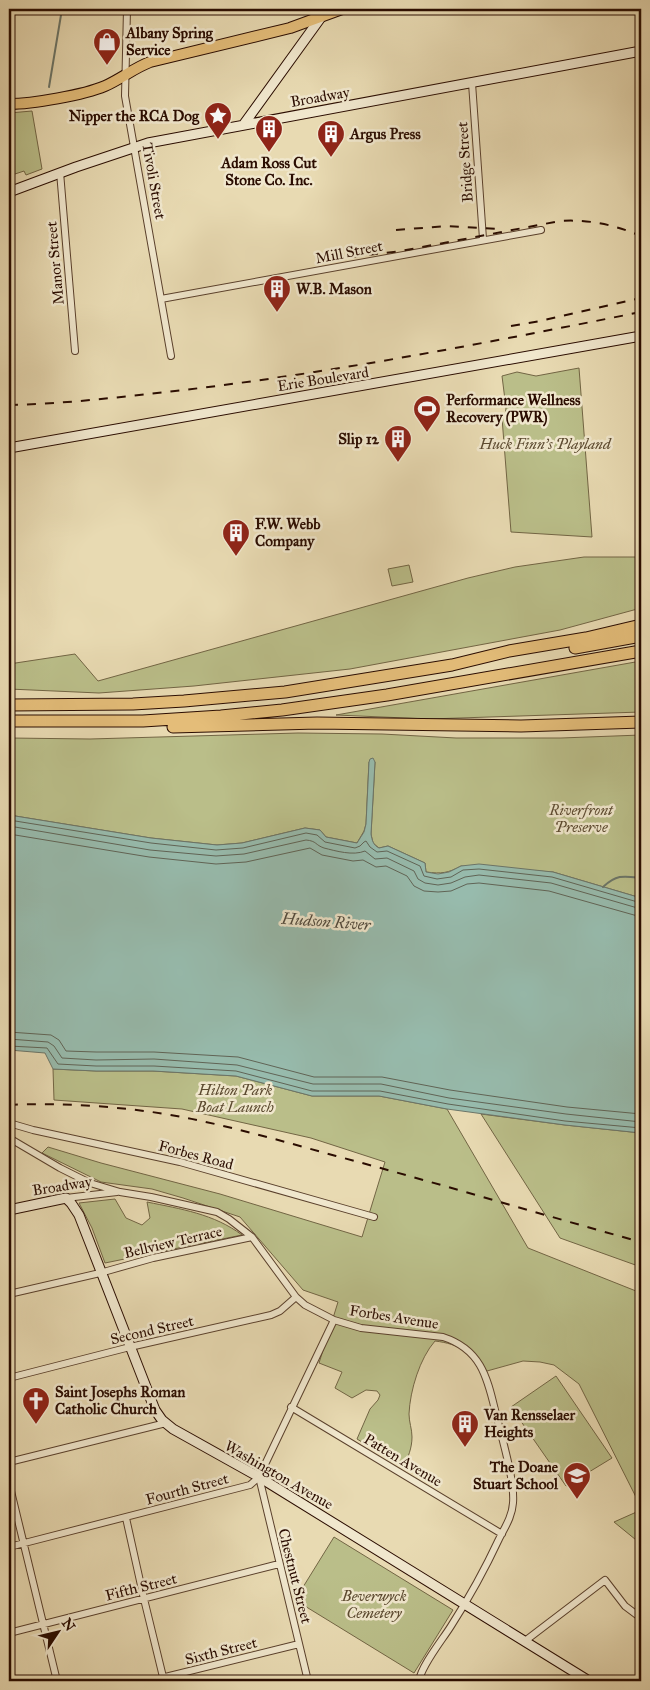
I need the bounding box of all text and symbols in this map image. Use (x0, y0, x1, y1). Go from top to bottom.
place label: Albany Spring Service (125, 24, 214, 59)
shop icon: Albany Spring Service (92, 27, 122, 66)
street label: Broadway (289, 83, 352, 111)
place icon: Nipper the RCA Dog (203, 101, 233, 140)
place label: Nipper the RCA Dog (69, 107, 200, 126)
building icon: Adam Ross Cut Stone Co. Inc. (254, 114, 284, 153)
building icon: Argus Press (316, 119, 346, 158)
street label: Bridge Street (453, 120, 477, 203)
place label: Argus Press (349, 125, 421, 144)
street label: Tivoli Street (138, 141, 170, 221)
place label: Adam Ross Cut Stone Co. Inc. (220, 154, 317, 189)
street label: Manor Street (42, 220, 68, 305)
street label: Mill Street (314, 237, 385, 267)
building icon: W.B. Mason (262, 274, 292, 313)
place label: W.B. Mason (296, 280, 373, 298)
street label: Erie Boulevard (276, 363, 370, 395)
place label: Performance Wellness Recovery (PWR) (446, 391, 581, 427)
sports icon: Performance Wellness Recovery (PWR) (412, 394, 442, 433)
building icon: Slip 12 (383, 424, 413, 463)
place label: Slip 12 (338, 430, 380, 449)
park label: Huck Finn's Playland (478, 435, 612, 453)
place label: F.W. Webb Company (255, 515, 321, 551)
building icon: F.W. Webb Company (221, 518, 251, 557)
park label: Riverfront Preserve (548, 801, 614, 836)
water label: Hudson River (280, 909, 373, 934)
park label: Hilton Park Boat Launch (195, 1081, 274, 1116)
street label: Forbes Road (157, 1136, 236, 1174)
street label: Broadway (31, 1172, 94, 1200)
street label: Bellview Terrace (122, 1222, 224, 1262)
street label: Forbes Avenue (348, 1301, 440, 1333)
street label: Second Street (109, 1312, 196, 1348)
place label: Saint Josephs Roman Catholic Church (55, 1383, 186, 1418)
church icon: Saint Josephs Roman Catholic Church (21, 1386, 51, 1425)
place label: Van Rensselaer Heights (483, 1406, 576, 1442)
building icon: Van Rensselaer Heights (450, 1409, 480, 1448)
street label: Patten Avenue (361, 1430, 445, 1490)
street label: Washington Avenue (222, 1437, 336, 1513)
place label: The Doane Stuart School (473, 1458, 559, 1493)
school or university icon: The Doane Stuart School (562, 1461, 592, 1500)
street label: Fourth Street (144, 1469, 231, 1509)
street label: Chestnut Street (274, 1527, 316, 1626)
street label: Fifth Street (103, 1569, 179, 1605)
park label: Beverwyck Cemetery (341, 1587, 407, 1622)
north arrow (32, 1608, 82, 1658)
text: N (58, 1615, 79, 1635)
street label: Sixth Street (183, 1633, 260, 1669)

